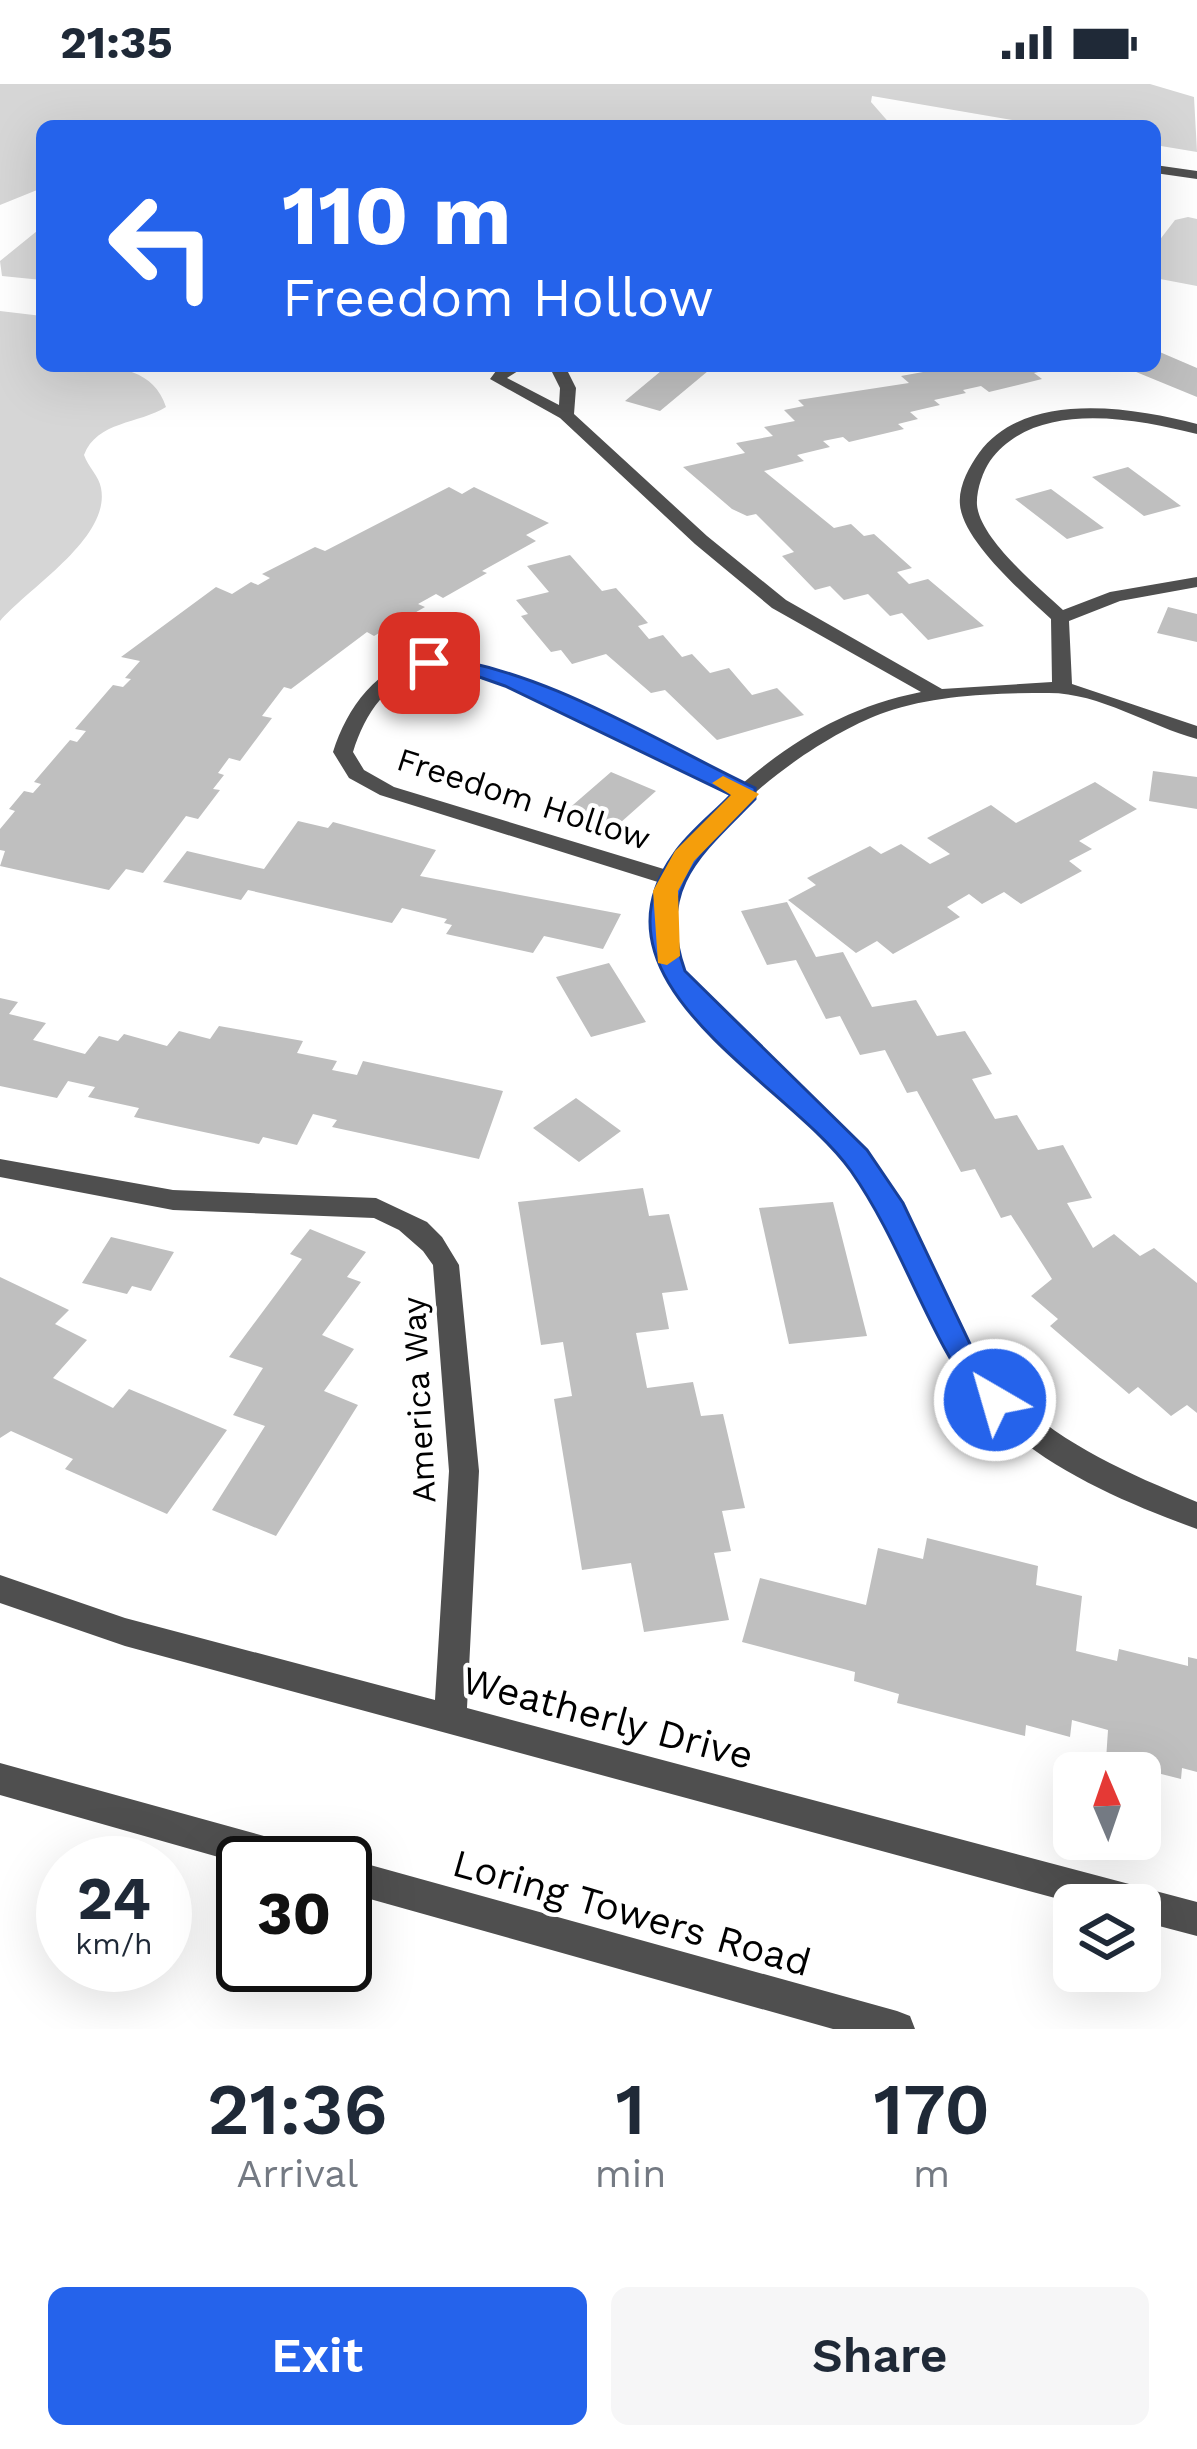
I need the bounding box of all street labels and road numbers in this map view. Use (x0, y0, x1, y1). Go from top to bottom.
street label: Freedom Hollow (392, 739, 655, 858)
street label: America Way (394, 1296, 443, 1504)
street label: Weatherly Drive (458, 1657, 758, 1778)
street label: Loring Towers Road (448, 1840, 816, 1985)

